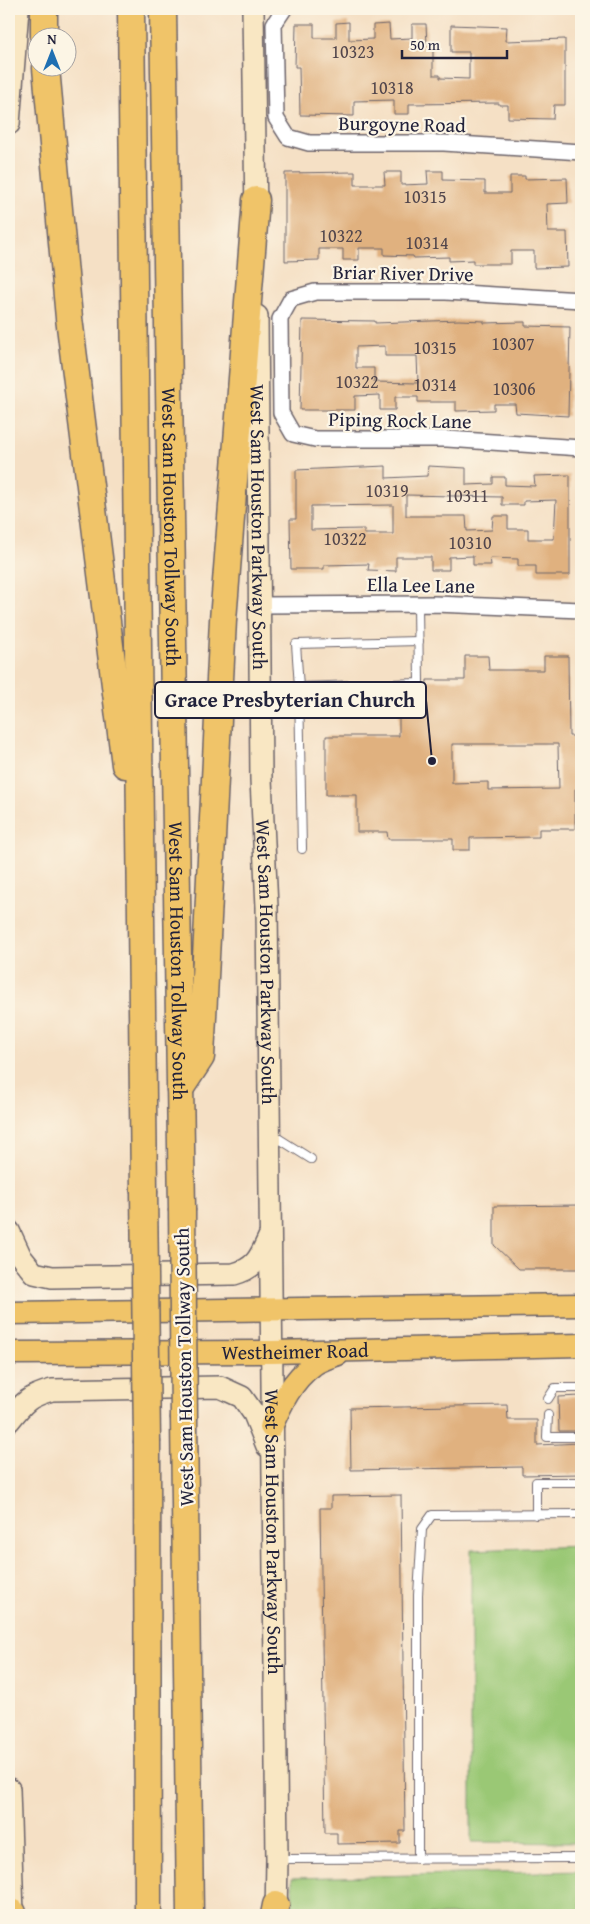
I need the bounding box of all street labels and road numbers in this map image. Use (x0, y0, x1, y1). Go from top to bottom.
street label: Burgoyne Road (338, 108, 466, 139)
street label: Briar River Drive (332, 257, 474, 288)
street label: West Sam Houston Parkway South (244, 384, 275, 670)
street label: West Sam Houston Tollway South (155, 387, 188, 667)
street label: Piping Rock Lane (328, 404, 472, 435)
street label: Ella Lee Lane (367, 569, 475, 600)
street label: West Sam Houston Parkway South (249, 818, 284, 1105)
street label: West Sam Houston Tollway South (162, 821, 195, 1101)
street label: West Sam Houston Tollway South (167, 1227, 200, 1507)
street label: Westheimer Road (221, 1335, 369, 1366)
street label: West Sam Houston Parkway South (258, 1389, 290, 1675)

